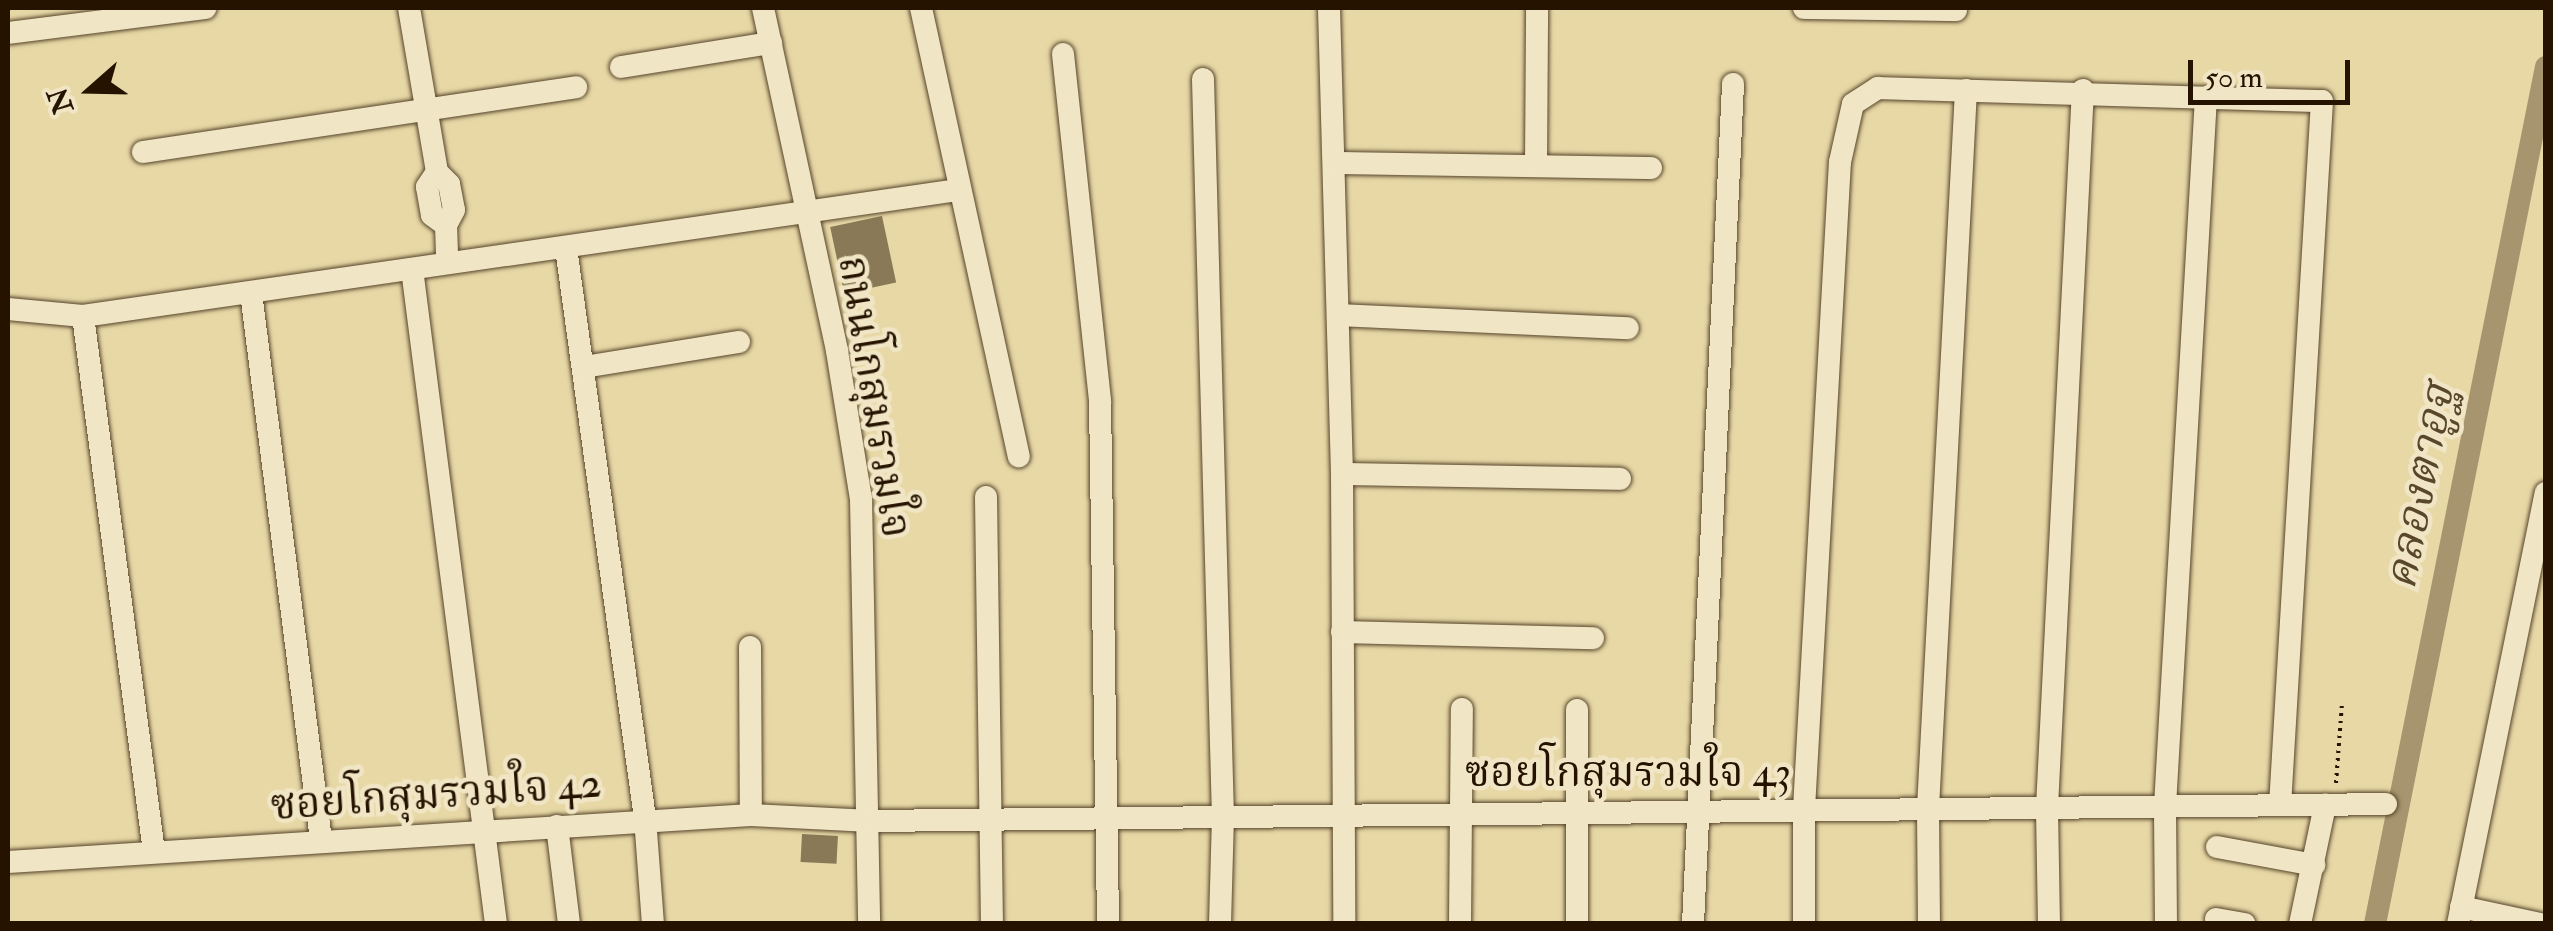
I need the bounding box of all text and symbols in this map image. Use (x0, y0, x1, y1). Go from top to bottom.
north arrow (40, 40, 140, 140)
scale bar (2193, 40, 2356, 102)
text: 50 m (2205, 59, 2263, 96)
text: N (41, 83, 82, 118)
street label: ถนนโกสุมรวมใจ (827, 252, 921, 542)
water label: คลองตาอูฐ (2375, 380, 2467, 594)
street label: ซอยโกสุมรวมใจ 43 (1465, 748, 1791, 798)
street label: ซอยโกสุมรวมใจ 42 (269, 758, 603, 832)

